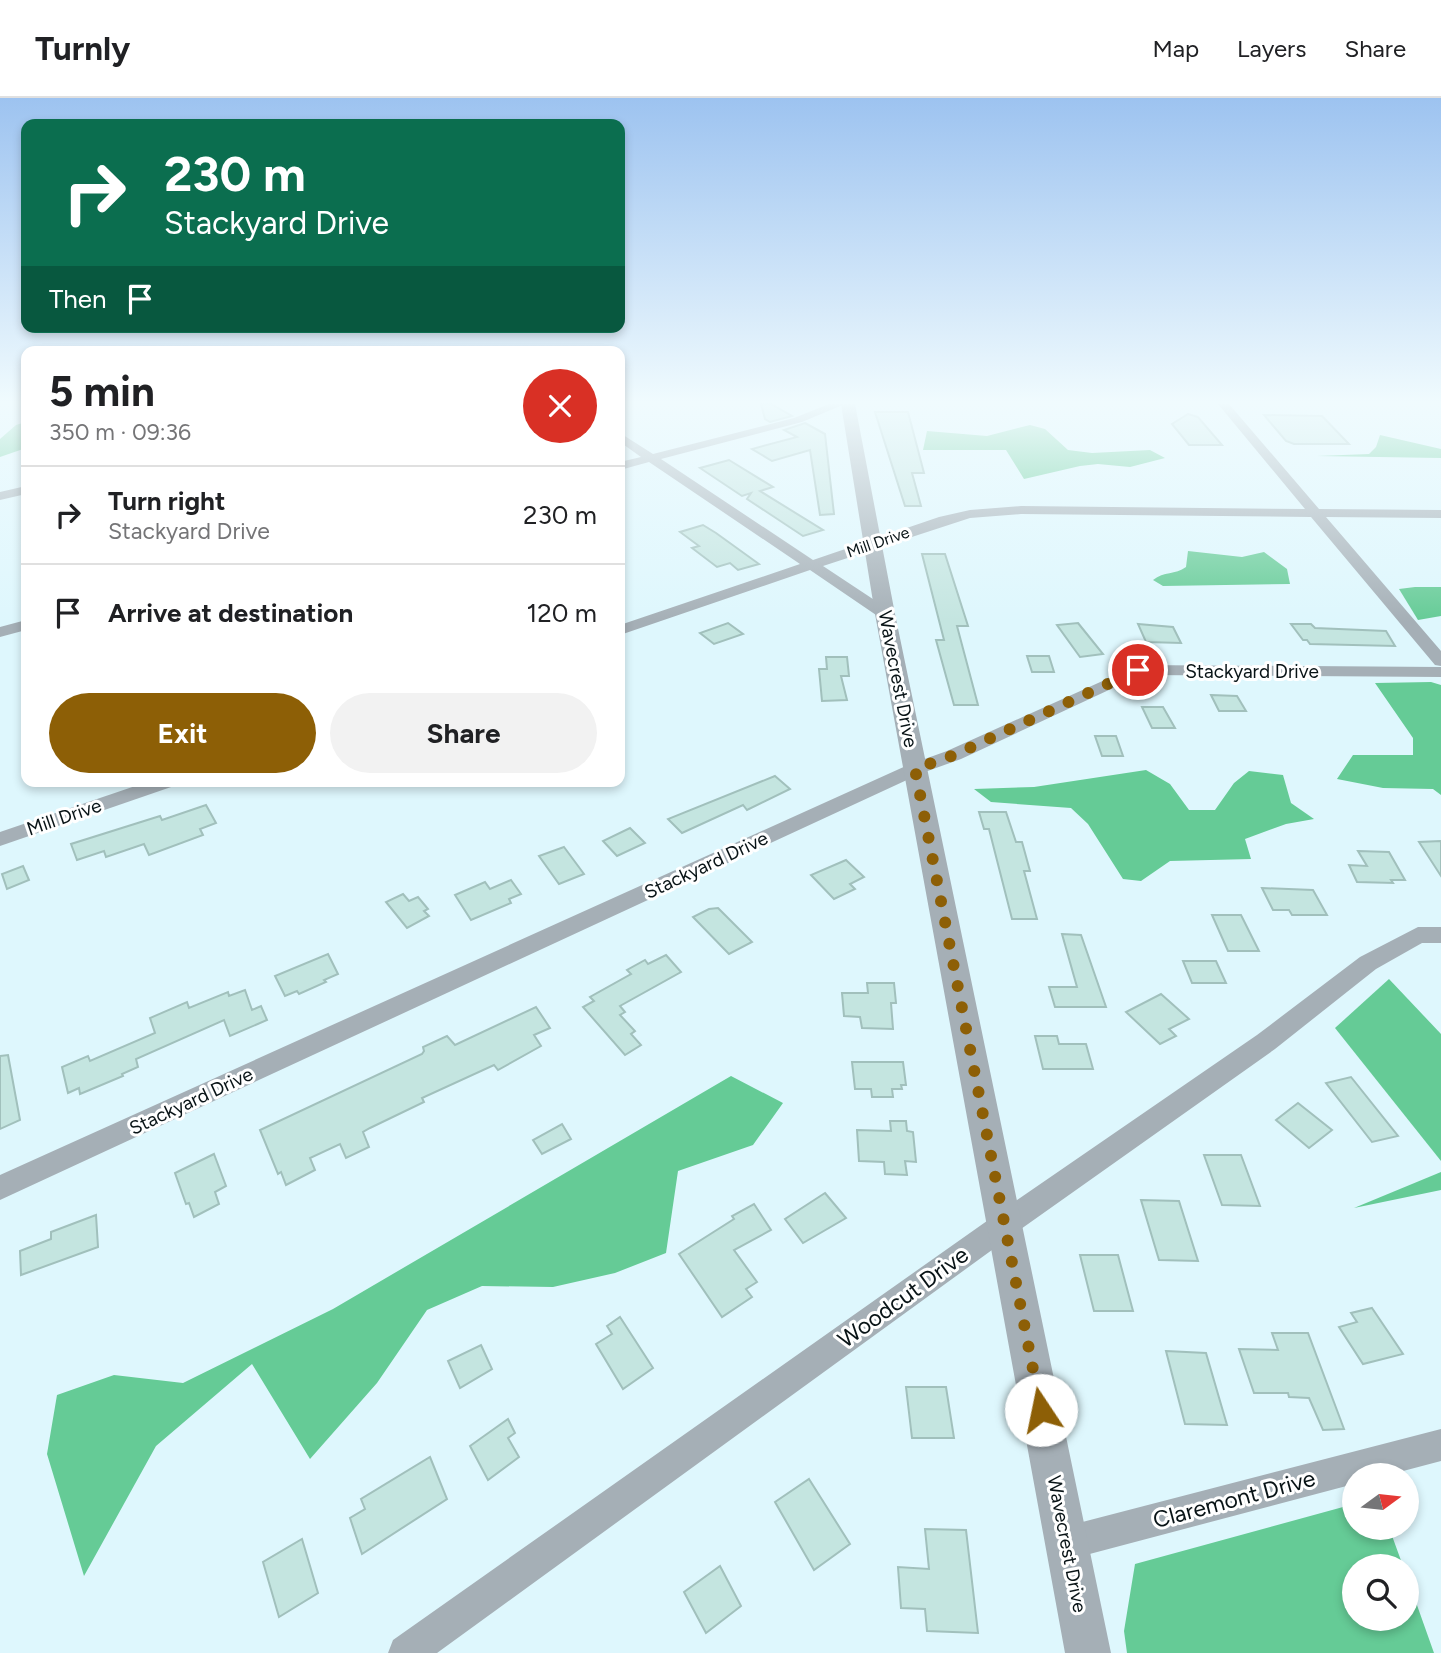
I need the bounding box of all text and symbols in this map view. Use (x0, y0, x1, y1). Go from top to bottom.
text: Turnly (35, 29, 130, 68)
text: Map (1152, 34, 1199, 63)
text: Layers (1237, 34, 1306, 63)
text: Share (1344, 34, 1406, 63)
text: 230 m (164, 144, 306, 203)
icon: right (49, 147, 140, 238)
text: Stackyard Drive (164, 204, 389, 242)
icon: arrive (121, 280, 159, 318)
text: Then (49, 283, 107, 315)
text: 5 min (49, 366, 155, 417)
button: close (523, 369, 597, 443)
text: 350 m · 09:36 (49, 418, 191, 446)
text: Turn right (108, 485, 225, 517)
icon: right (49, 496, 87, 534)
text: 230 m (523, 499, 597, 531)
text: Stackyard Drive (108, 517, 270, 545)
street label: Mill Drive (844, 522, 912, 562)
icon: arrive (49, 594, 87, 632)
text: Arrive at destination (108, 597, 353, 629)
text: 120 m (527, 597, 597, 629)
street label: Wavecrest Drive (873, 609, 923, 749)
pin (1108, 640, 1168, 700)
icon: arrive (1119, 651, 1157, 689)
street label: Stackyard Drive (1185, 660, 1319, 683)
button: Exit (49, 693, 316, 773)
button: Share (330, 693, 597, 773)
street label: Mill Drive (24, 794, 104, 840)
street label: Stackyard Drive (641, 826, 771, 904)
street label: Stackyard Drive (126, 1062, 256, 1140)
street label: Woodcut Drive (832, 1240, 974, 1354)
position arrow (1004, 1373, 1078, 1447)
north arrow (1342, 1463, 1419, 1540)
map controls (1342, 1463, 1419, 1631)
street label: Claremont Drive (1150, 1464, 1318, 1534)
street label: Wavecrest Drive (1042, 1474, 1092, 1614)
button: search (1342, 1554, 1419, 1631)

